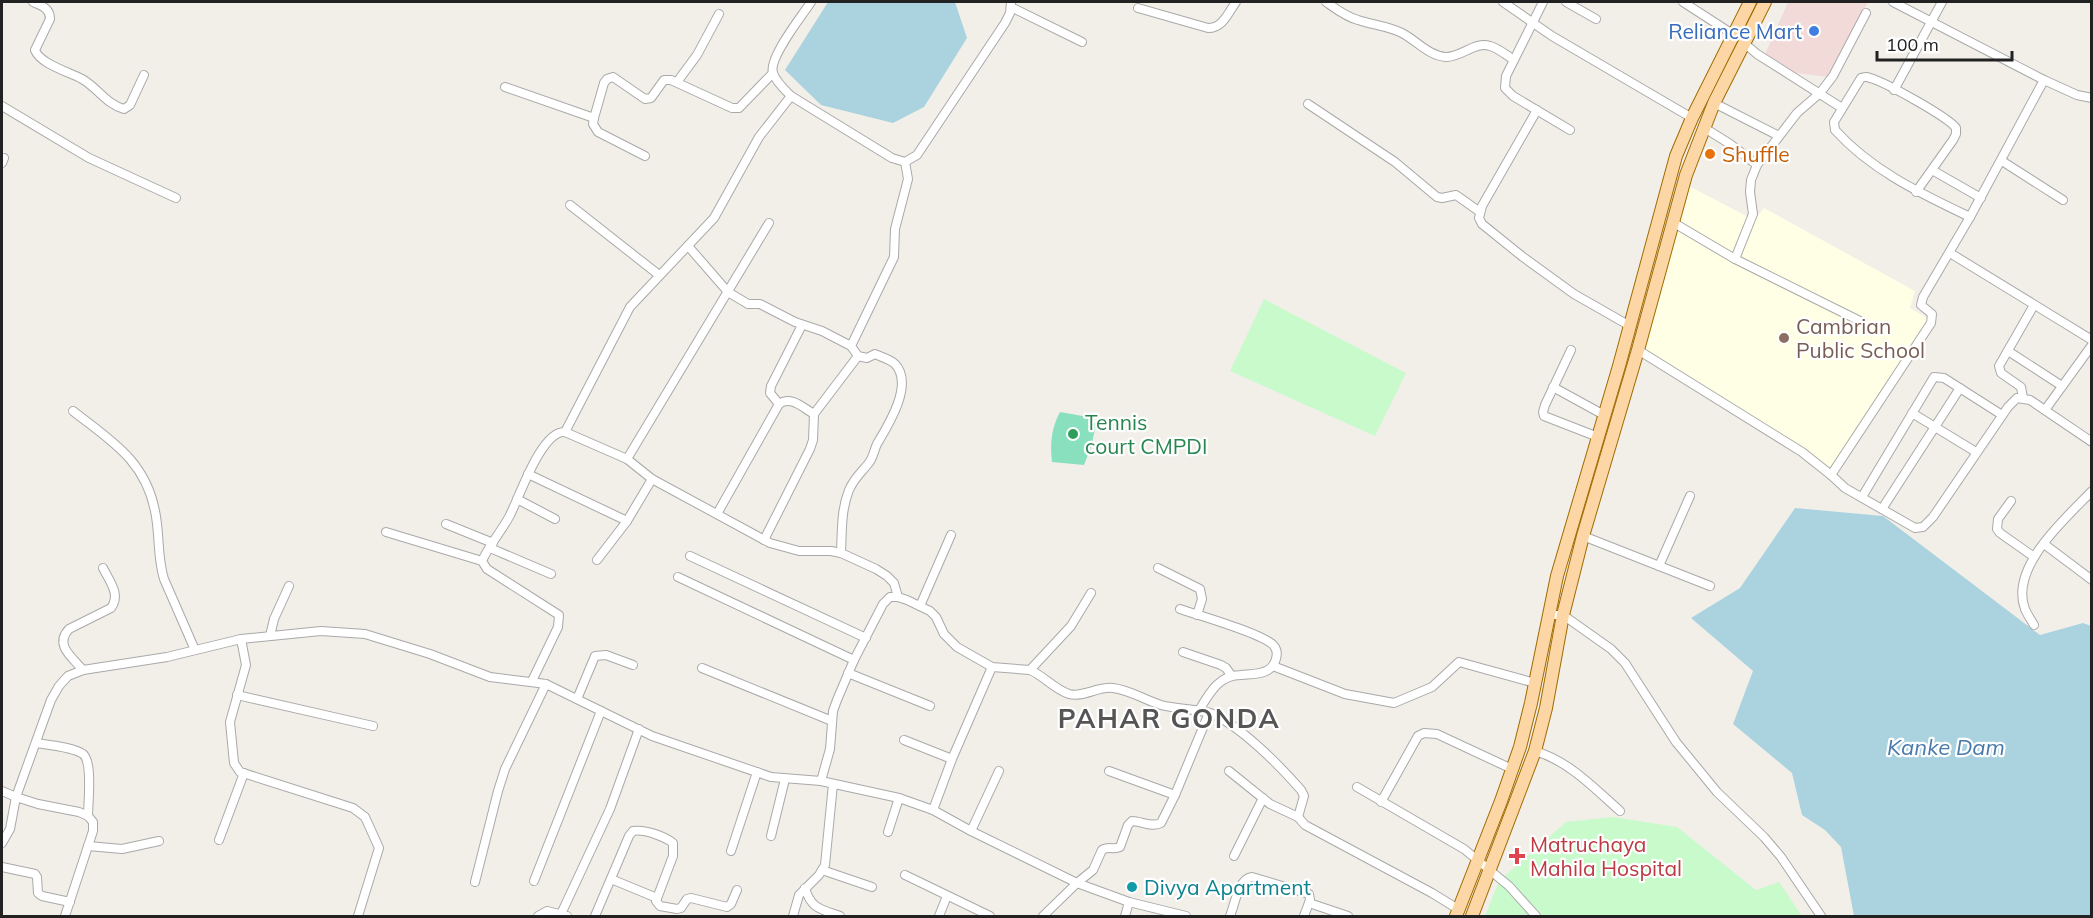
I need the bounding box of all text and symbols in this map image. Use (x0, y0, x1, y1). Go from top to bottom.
place label: Reliance Mart (1668, 18, 1802, 44)
marker: Reliance Mart (1807, 24, 1821, 38)
scale bar (1877, 24, 2012, 62)
text: 100 m (1886, 33, 1939, 56)
place label: Shuffle (1722, 141, 1790, 167)
marker: Shuffle (1703, 147, 1717, 161)
place label: Cambrian Public School (1796, 313, 1925, 363)
marker: Cambrian Public School (1777, 331, 1791, 345)
place label: Tennis court CMPDI (1085, 409, 1207, 459)
marker: Tennis court CMPDI (1066, 427, 1080, 441)
district label: PAHAR GONDA (1058, 701, 1280, 735)
water label: Kanke Dam (1887, 733, 2005, 761)
place label: Matruchaya Mahila Hospital (1530, 831, 1682, 881)
marker: Matruchaya Mahila Hospital (1508, 847, 1526, 865)
place label: Divya Apartment (1144, 874, 1311, 900)
marker: Divya Apartment (1125, 880, 1139, 894)

